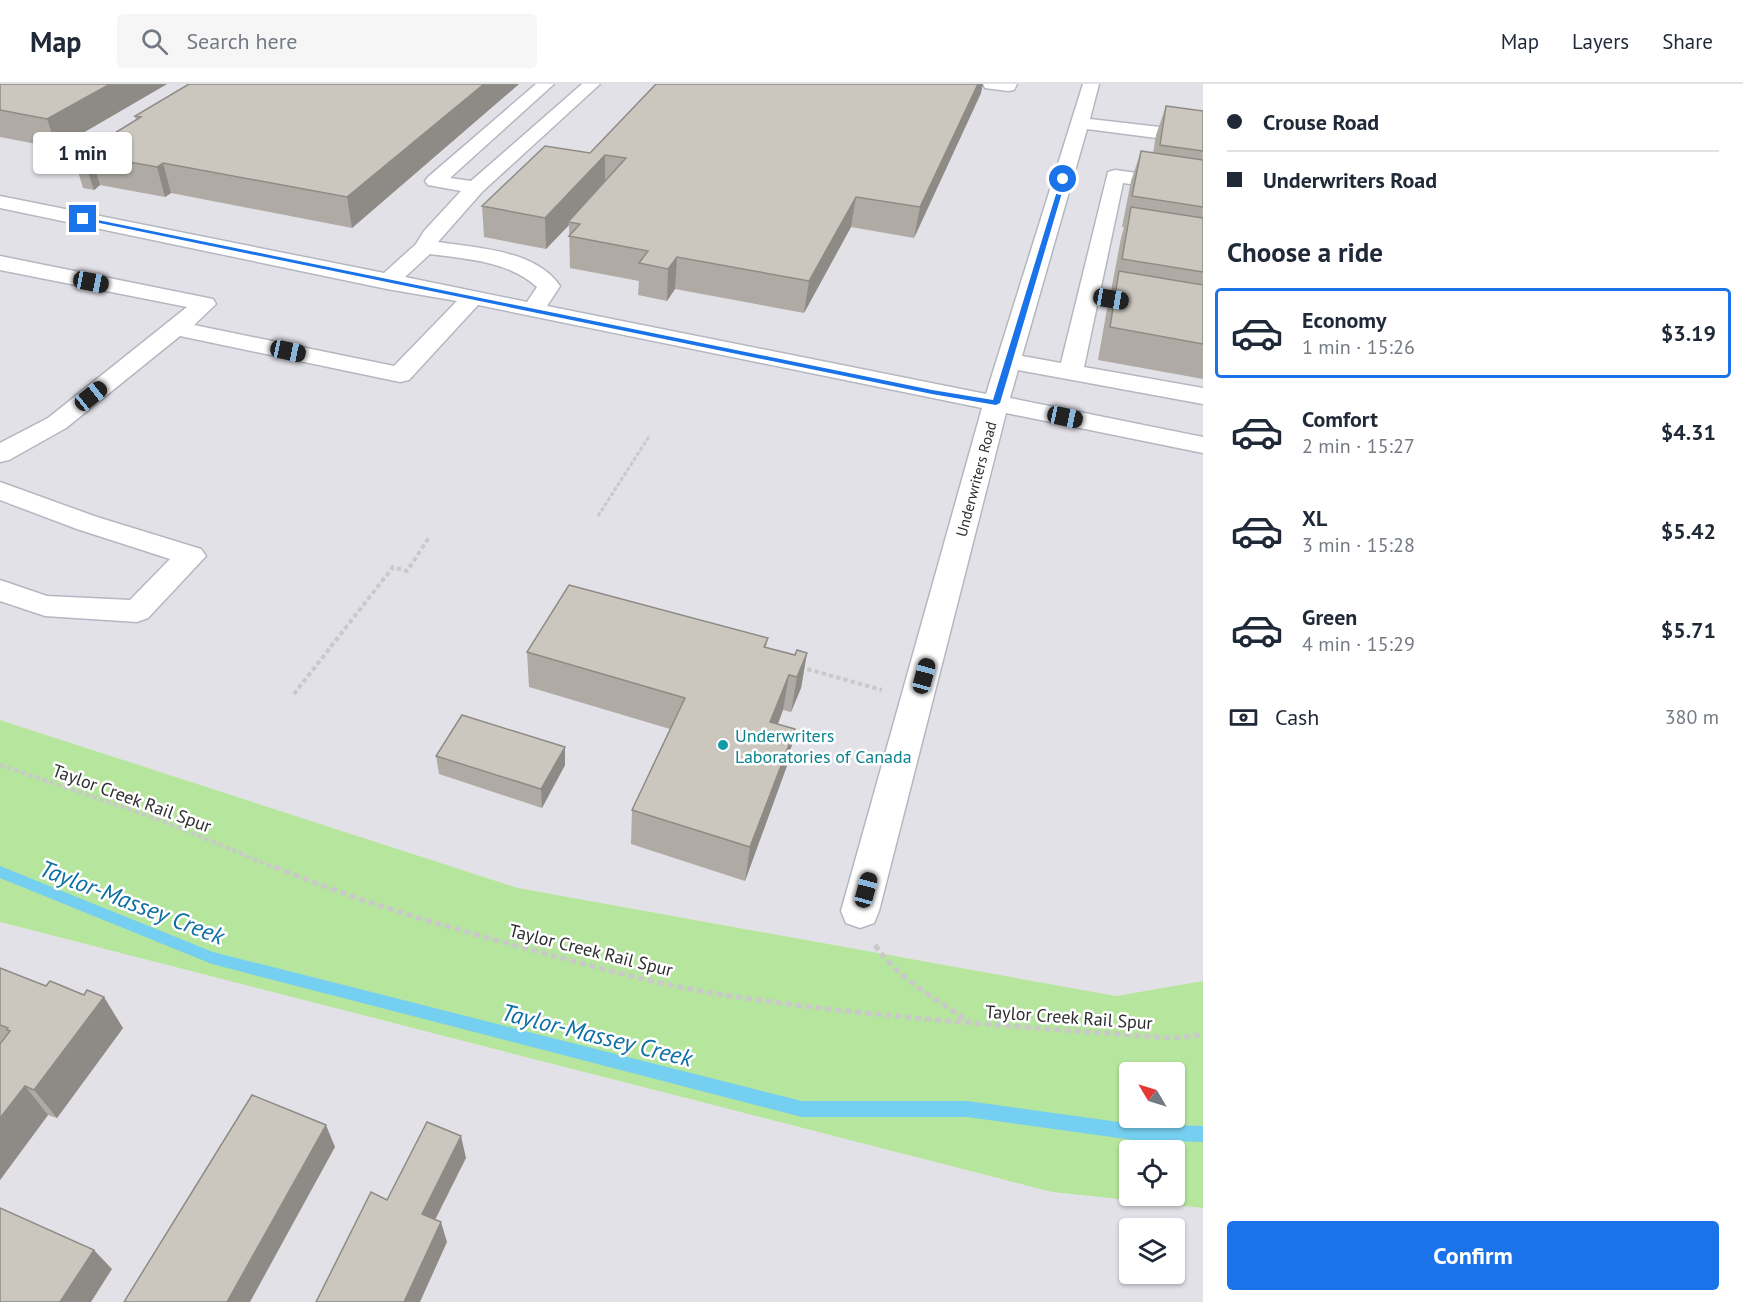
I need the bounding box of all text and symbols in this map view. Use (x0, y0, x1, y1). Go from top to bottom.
search box (117, 14, 537, 68)
text: Map (30, 23, 81, 60)
icon: search (138, 25, 171, 58)
text: Search here (186, 27, 297, 55)
text: Map (1501, 28, 1539, 55)
text: Layers (1572, 28, 1629, 55)
text: Share (1662, 28, 1713, 55)
text: Crouse Road (1263, 108, 1379, 136)
callout: 1 min (34, 132, 132, 174)
text: 1 min (58, 140, 107, 166)
route start (1049, 165, 1076, 192)
text: Underwriters Road (1263, 166, 1437, 194)
route end (69, 205, 96, 232)
text: Choose a ride (1227, 235, 1383, 269)
car (72, 270, 110, 294)
car (1092, 287, 1130, 311)
icon: car (1230, 306, 1284, 360)
text: Economy (1302, 306, 1386, 334)
text: $3.19 (1661, 319, 1716, 347)
text: 1 min · 15:26 (1302, 334, 1415, 360)
car (269, 338, 307, 364)
car (71, 378, 111, 414)
car (1046, 404, 1084, 430)
icon: car (1230, 405, 1284, 459)
text: Comfort (1302, 405, 1378, 433)
text: $4.31 (1661, 418, 1716, 446)
street label: Underwriters Road (951, 419, 1001, 539)
text: 2 min · 15:27 (1302, 433, 1415, 459)
icon: car (1230, 504, 1284, 558)
text: XL (1302, 504, 1327, 532)
text: $5.42 (1661, 517, 1716, 545)
text: 3 min · 15:28 (1302, 532, 1415, 558)
icon: car (1230, 603, 1284, 657)
text: Green (1302, 603, 1357, 631)
text: $5.71 (1661, 616, 1716, 644)
text: 4 min · 15:29 (1302, 631, 1415, 657)
car (911, 656, 937, 696)
icon: cash (1227, 701, 1260, 734)
text: Cash (1275, 703, 1319, 731)
text: 380 m (1665, 704, 1719, 730)
place label: Underwriters Laboratories of Canada (735, 724, 912, 768)
marker: Underwriters Laboratories of Canada (716, 738, 730, 752)
street label: Taylor Creek Rail Spur (49, 759, 215, 837)
water label: Taylor-Massey Creek (35, 852, 230, 952)
car (853, 870, 879, 910)
street label: Taylor Creek Rail Spur (507, 919, 675, 981)
water label: Taylor-Massey Creek (498, 996, 697, 1074)
street label: Taylor Creek Rail Spur (985, 1000, 1153, 1034)
north arrow (1119, 1062, 1185, 1128)
map controls (1119, 1062, 1185, 1284)
button: locate (1119, 1140, 1185, 1206)
button: layers (1119, 1218, 1185, 1284)
button: Confirm (1227, 1221, 1719, 1290)

